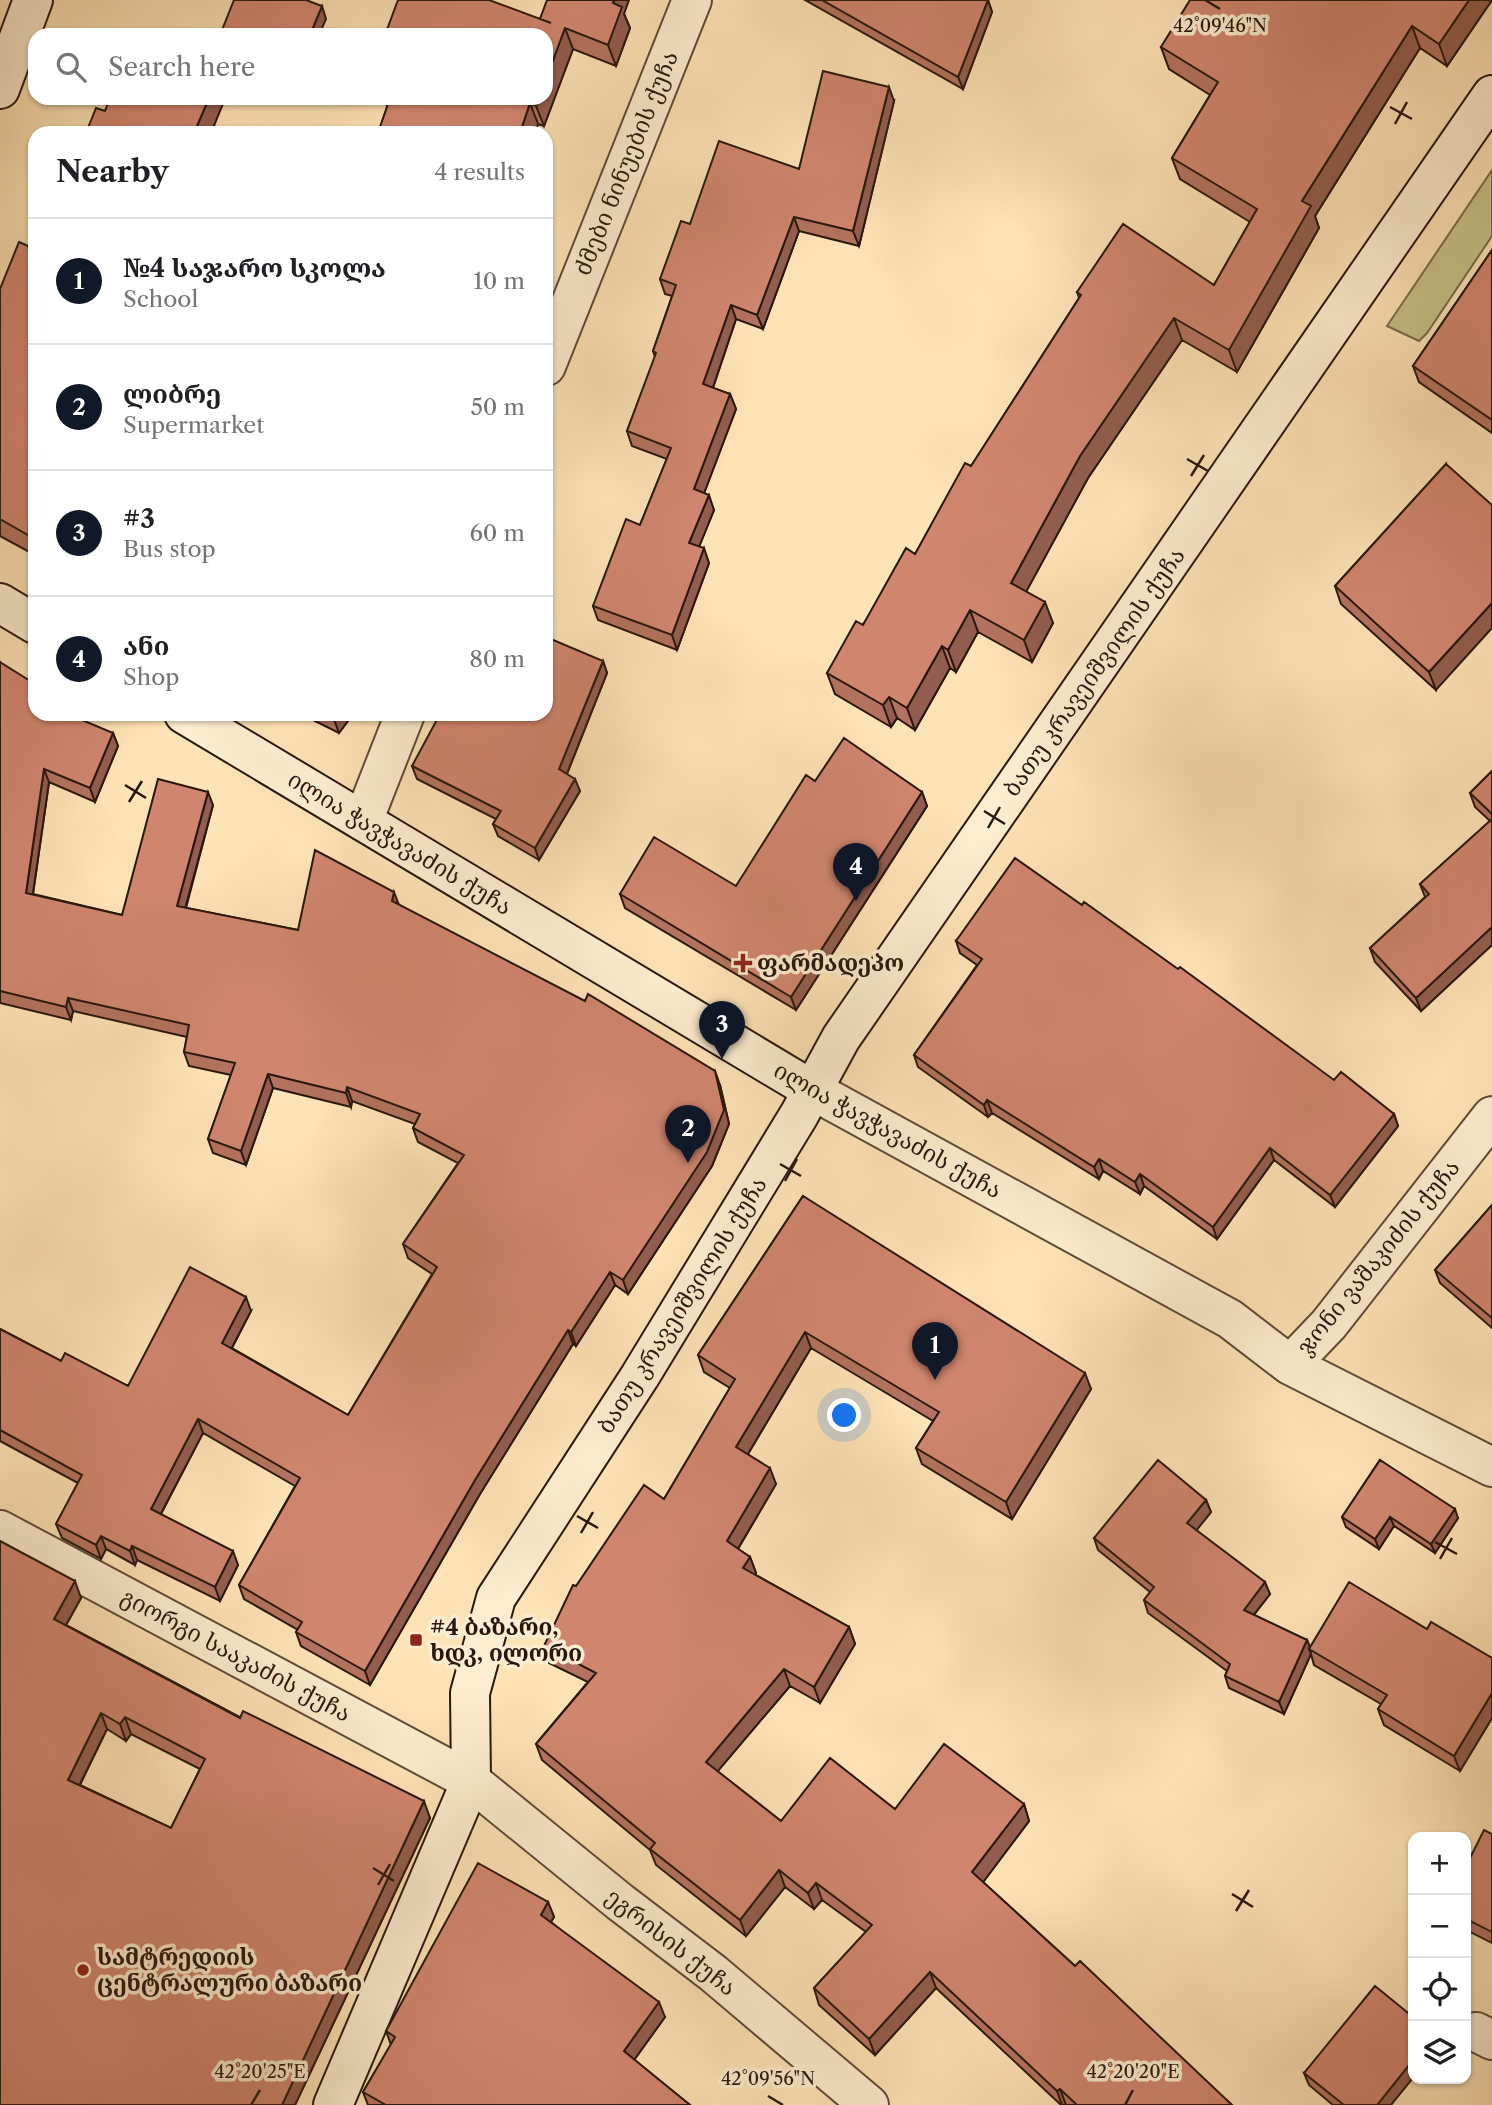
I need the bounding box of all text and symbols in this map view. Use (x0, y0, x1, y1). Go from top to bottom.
text: 42°09'46"N (1173, 15, 1267, 37)
search box (28, 28, 553, 105)
street label: ძმები ნინუების ქუჩა (568, 47, 684, 279)
icon: search (52, 48, 90, 86)
text: Search here (108, 51, 255, 83)
text: Nearby (56, 153, 169, 190)
text: 4 results (434, 158, 525, 186)
text: №4 საჯარო სკოლა (123, 252, 386, 284)
text: 1 (74, 267, 84, 295)
text: 10 m (473, 267, 525, 295)
text: School (123, 285, 198, 313)
text: ლიბრე (123, 378, 221, 410)
text: 2 (72, 393, 86, 421)
text: 50 m (470, 393, 525, 421)
text: Supermarket (123, 411, 264, 439)
text: #3 (123, 503, 155, 535)
text: 3 (73, 519, 86, 547)
text: 60 m (469, 519, 525, 547)
text: Bus stop (123, 535, 216, 563)
street label: ბათუ კრავეიშვილის ქუჩა (997, 542, 1191, 802)
text: ანი (123, 630, 169, 662)
text: 4 (72, 645, 86, 673)
text: 80 m (469, 645, 525, 673)
text: Shop (123, 663, 179, 691)
street label: ილია ჭავჭავაძის ქუჩა (283, 765, 517, 921)
pin: 4 (833, 843, 879, 901)
place label: ფარმადეპო (757, 949, 904, 977)
marker: ფარმადეპო (735, 955, 751, 971)
pin: 3 (699, 1001, 745, 1059)
street label: ილია ჭავჭავაძის ქუჩა (769, 1056, 1007, 1204)
pin: 2 (665, 1105, 711, 1163)
street label: ჯონი ვაშაკიძის ქუჩა (1291, 1154, 1465, 1360)
street label: ბათუ კრავეიშვილის ქუჩა (591, 1172, 773, 1438)
pin: 1 (912, 1322, 958, 1380)
your location (827, 1398, 861, 1432)
street label: გიორგი სააკაძის ქუჩა (116, 1582, 356, 1728)
place label: #4 ბაზარი, ხდკ, ილორი (430, 1613, 582, 1667)
marker: #4 ბაზარი, ხდკ, ილორი (408, 1632, 424, 1648)
map controls (1408, 1832, 1471, 2084)
button: + (1408, 1832, 1471, 1895)
street label: ეგრისის ქუჩა (600, 1882, 742, 2002)
button: − (1408, 1895, 1471, 1958)
place label: სამტრედიის ცენტრალური ბაზარი (97, 1943, 362, 1997)
button: locate (1408, 1958, 1471, 2021)
marker: სამტრედიის ცენტრალური ბაზარი (75, 1962, 91, 1978)
button: layers (1408, 2021, 1471, 2084)
text: 42°20'25"E (214, 2061, 306, 2083)
text: 42°20'20"E (1086, 2061, 1180, 2083)
text: 42°09'56"N (721, 2068, 815, 2090)

